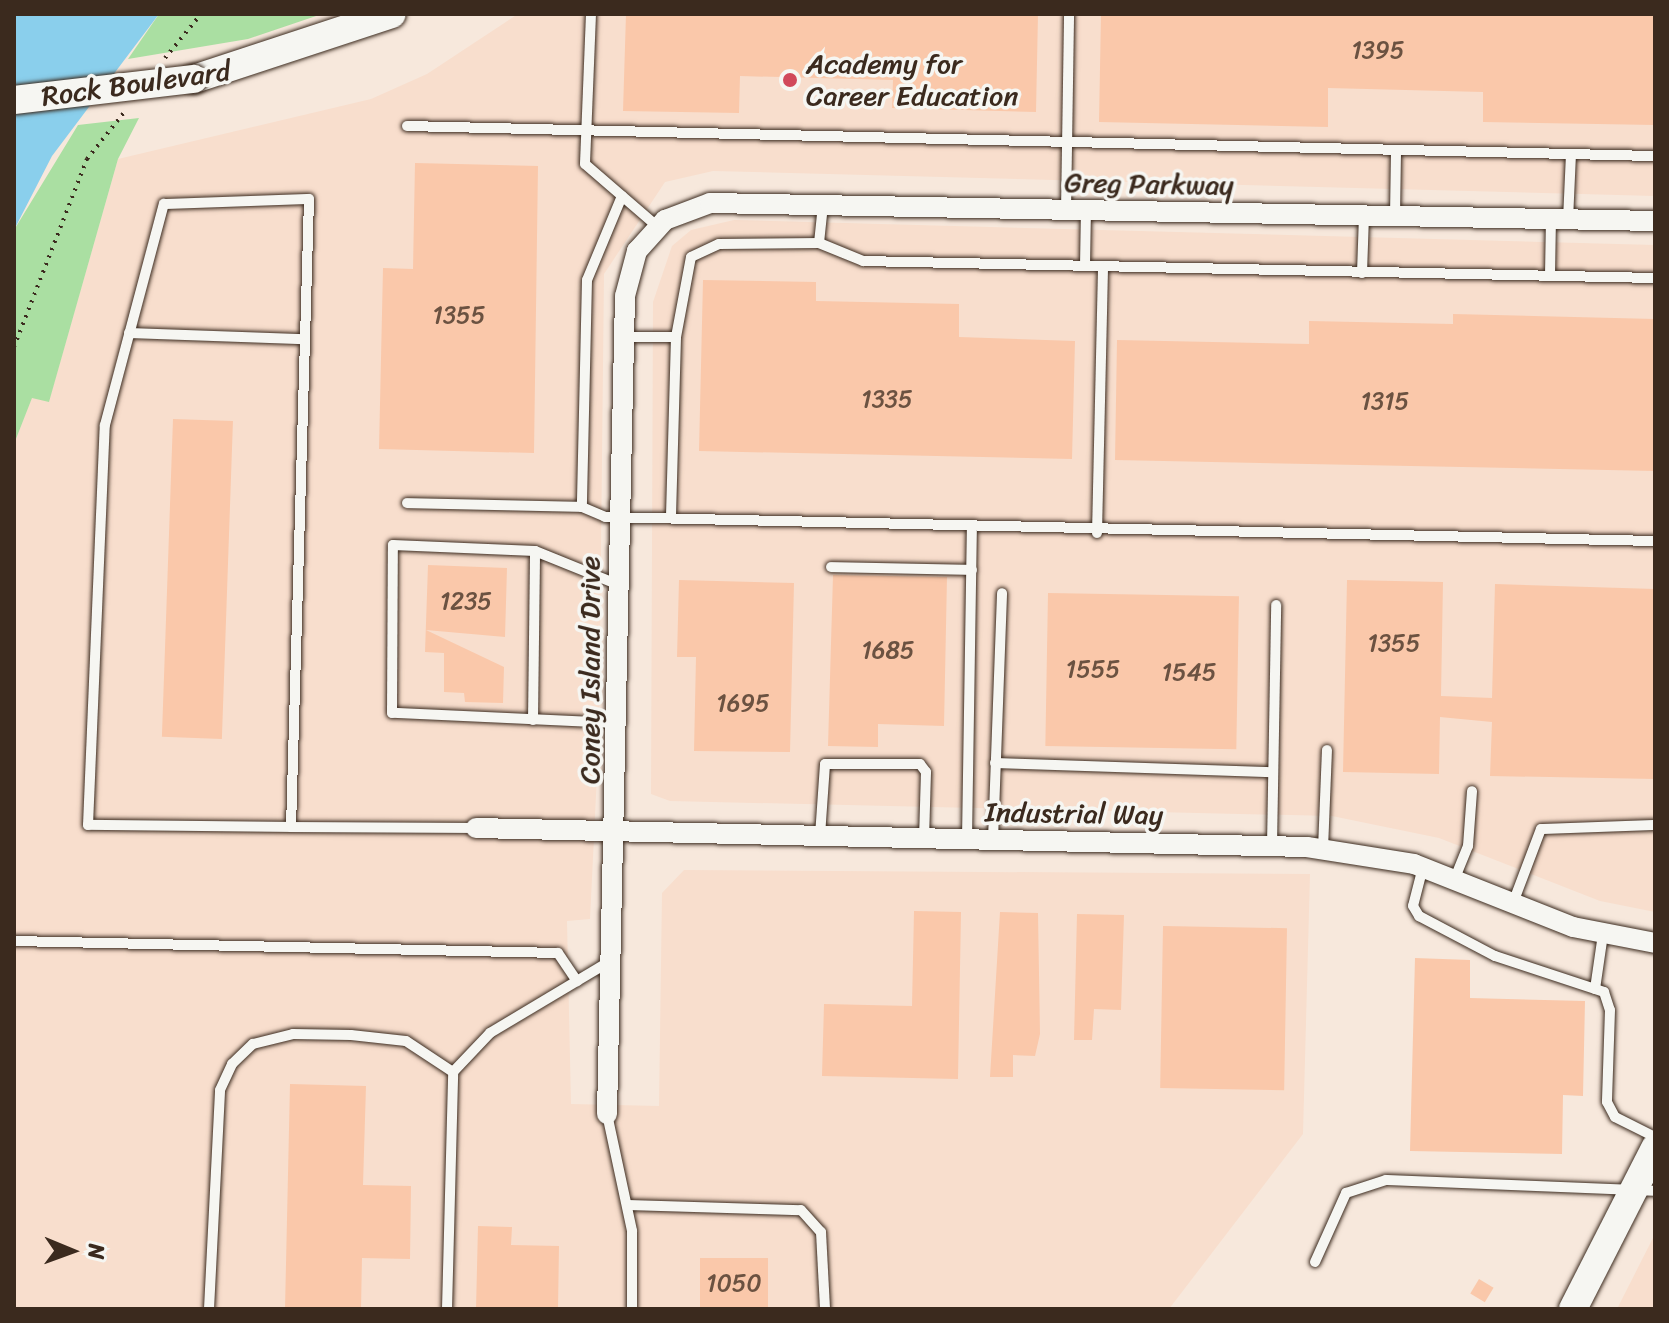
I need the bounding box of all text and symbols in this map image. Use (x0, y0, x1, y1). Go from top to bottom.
house number: 1395 (1352, 37, 1404, 65)
place label: Academy for Career Education (806, 47, 1017, 113)
street label: Rock Boulevard (40, 54, 232, 114)
marker: Academy for Career Education (781, 71, 799, 89)
street label: Greg Parkway (1064, 166, 1234, 202)
house number: 1355 (433, 302, 485, 330)
house number: 1335 (861, 386, 913, 414)
house number: 1315 (1361, 388, 1409, 416)
street label: Coney Island Drive (573, 555, 607, 785)
house number: 1235 (440, 588, 492, 616)
house number: 1355 (1368, 630, 1420, 658)
house number: 1685 (861, 637, 915, 665)
house number: 1555 (1066, 656, 1120, 684)
house number: 1545 (1162, 659, 1216, 687)
house number: 1695 (716, 690, 770, 718)
street label: Industrial Way (985, 796, 1163, 832)
north arrow (32, 1211, 112, 1291)
text: N (77, 1243, 116, 1259)
house number: 1050 (706, 1270, 762, 1298)

